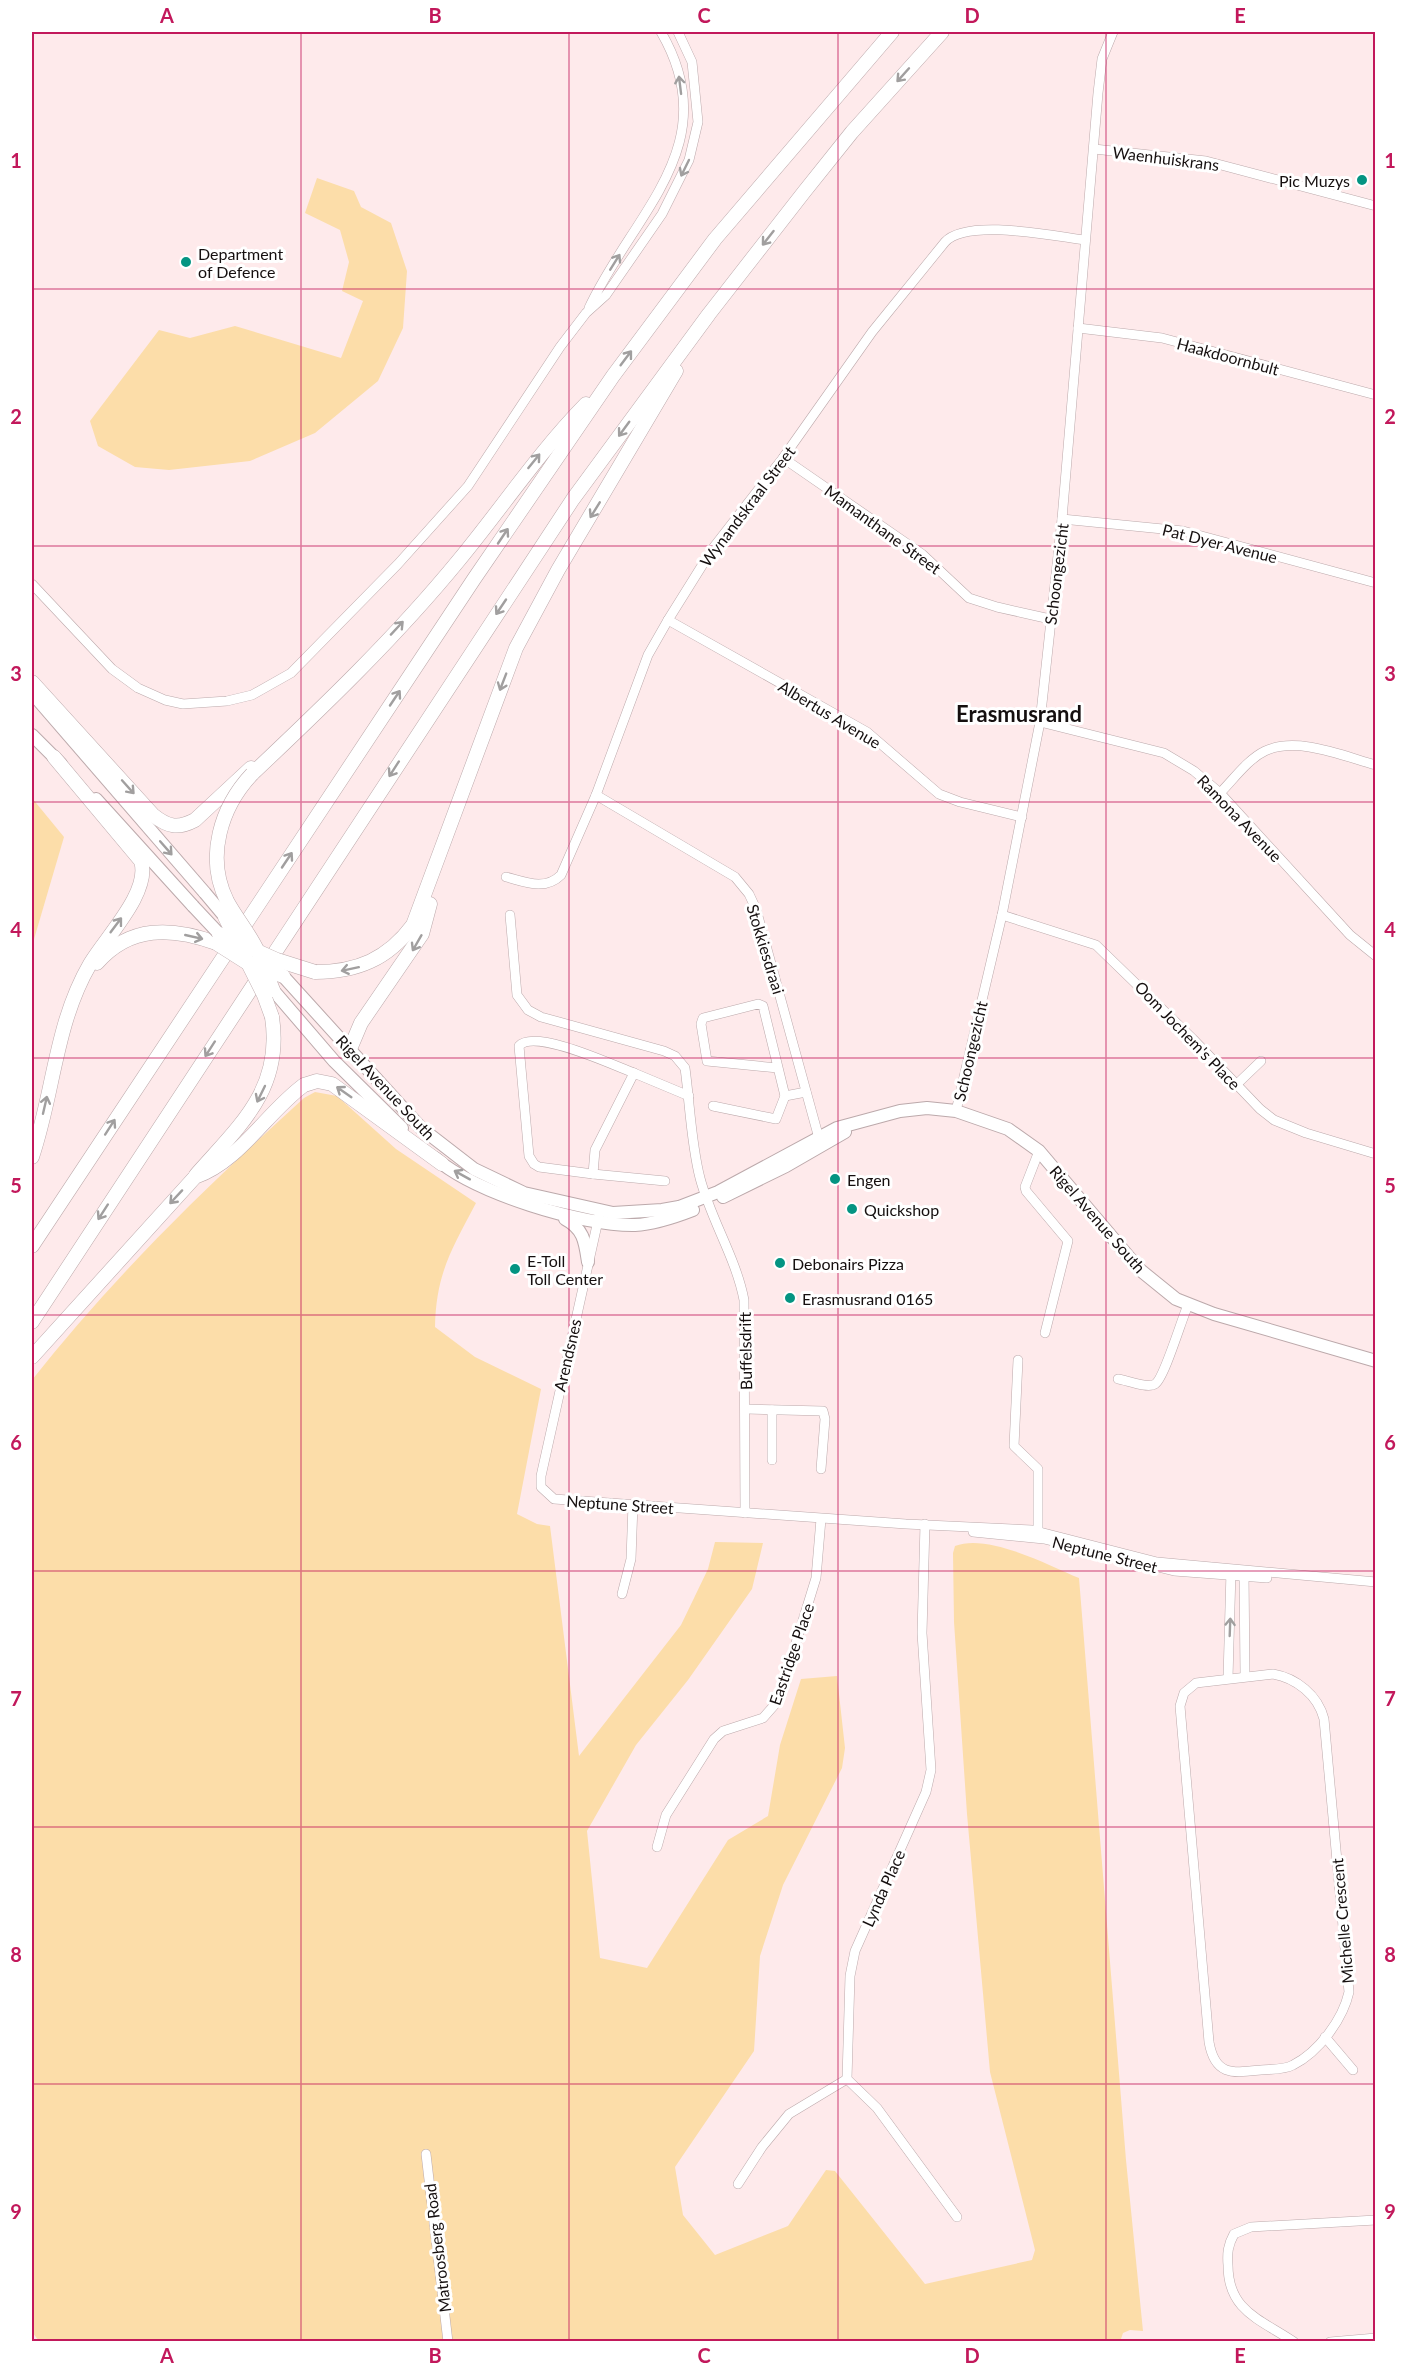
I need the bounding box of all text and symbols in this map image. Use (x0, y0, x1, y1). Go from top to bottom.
text: A (159, 3, 174, 27)
text: B (428, 3, 442, 27)
text: C (697, 3, 711, 27)
text: D (964, 3, 980, 27)
text: E (1234, 3, 1246, 27)
one-way arrow (896, 67, 910, 82)
one-way arrow (674, 75, 685, 95)
street label: Waenhuiskrans (1112, 142, 1220, 174)
text: 1 (10, 148, 22, 172)
text: 1 (1384, 148, 1396, 172)
one-way arrow (679, 159, 690, 177)
place label: Pic Muzys (1279, 171, 1350, 190)
marker: Pic Muzys (1355, 173, 1369, 187)
one-way arrow (762, 229, 775, 245)
place label: Department of Defence (198, 244, 283, 281)
one-way arrow (609, 254, 621, 271)
marker: Department of Defence (179, 255, 193, 269)
street label: Haakdoornbult (1175, 333, 1281, 379)
one-way arrow (620, 351, 632, 367)
text: 2 (10, 404, 22, 428)
text: 2 (1384, 404, 1396, 428)
one-way arrow (618, 421, 630, 437)
street label: Wynandskraal Street (695, 442, 799, 570)
one-way arrow (527, 453, 540, 469)
street label: Mamanthane Street (821, 481, 945, 578)
one-way arrow (589, 501, 601, 518)
street label: Pat Dyer Avenue (1161, 520, 1279, 566)
street label: Schoongezicht (1040, 522, 1072, 626)
one-way arrow (497, 528, 509, 545)
one-way arrow (495, 598, 507, 614)
one-way arrow (390, 621, 404, 636)
text: 3 (10, 661, 22, 685)
text: 3 (1384, 661, 1396, 685)
one-way arrow (497, 672, 508, 690)
street label: Albertus Avenue (775, 676, 885, 752)
one-way arrow (389, 690, 401, 707)
district label: Erasmusrand (956, 700, 1082, 727)
one-way arrow (388, 761, 400, 777)
street label: Ramona Avenue (1194, 771, 1286, 865)
one-way arrow (121, 779, 135, 794)
one-way arrow (159, 840, 173, 855)
one-way arrow (281, 853, 293, 869)
street label: Stokkiesdraai (743, 902, 789, 996)
text: 4 (10, 917, 22, 941)
one-way arrow (109, 917, 122, 933)
text: 4 (1384, 917, 1396, 941)
one-way arrow (184, 931, 203, 943)
one-way arrow (411, 934, 422, 952)
one-way arrow (341, 964, 360, 975)
street label: Oom Jochem's Place (1131, 977, 1245, 1093)
street label: Schoongezicht (949, 999, 991, 1103)
street label: Rigel Avenue South (333, 1031, 439, 1143)
one-way arrow (204, 1040, 216, 1057)
one-way arrow (255, 1084, 267, 1102)
one-way arrow (337, 1086, 353, 1098)
one-way arrow (39, 1096, 51, 1115)
one-way arrow (104, 1119, 116, 1136)
street label: Rigel Avenue South (1046, 1161, 1150, 1277)
one-way arrow (453, 1169, 471, 1180)
place label: Engen (847, 1170, 891, 1189)
marker: Engen (828, 1172, 842, 1186)
text: 5 (10, 1173, 22, 1197)
text: 5 (1384, 1173, 1396, 1197)
one-way arrow (168, 1190, 183, 1205)
place label: Quickshop (864, 1200, 939, 1219)
marker: Quickshop (845, 1202, 859, 1216)
one-way arrow (97, 1204, 109, 1220)
place label: E-Toll Toll Center (527, 1251, 603, 1288)
place label: Debonairs Pizza (792, 1254, 904, 1273)
marker: Debonairs Pizza (773, 1256, 787, 1270)
marker: E-Toll Toll Center (508, 1262, 522, 1276)
place label: Erasmusrand 0165 (802, 1289, 933, 1308)
marker: Erasmusrand 0165 (783, 1291, 797, 1305)
street label: Buffelsdrift (735, 1312, 755, 1390)
street label: Arendsnes (549, 1317, 585, 1393)
text: 6 (10, 1430, 22, 1454)
text: 6 (1384, 1430, 1396, 1454)
street label: Neptune Street (566, 1491, 675, 1517)
street label: Neptune Street (1051, 1532, 1160, 1576)
street label: Eastridge Place (765, 1601, 817, 1707)
one-way arrow (1225, 1617, 1236, 1637)
text: 7 (10, 1686, 22, 1710)
text: 7 (1384, 1686, 1396, 1710)
street label: Lynda Place (858, 1847, 908, 1929)
street label: Michelle Crescent (1327, 1857, 1357, 1984)
text: 8 (10, 1942, 22, 1966)
text: 8 (1384, 1942, 1396, 1966)
street label: Matroosberg Road (420, 2182, 454, 2314)
text: 9 (10, 2199, 22, 2223)
text: 9 (1384, 2199, 1396, 2223)
text: A (159, 2343, 174, 2367)
text: B (428, 2343, 442, 2367)
text: C (697, 2343, 711, 2367)
text: D (964, 2343, 980, 2367)
text: E (1234, 2343, 1246, 2367)

